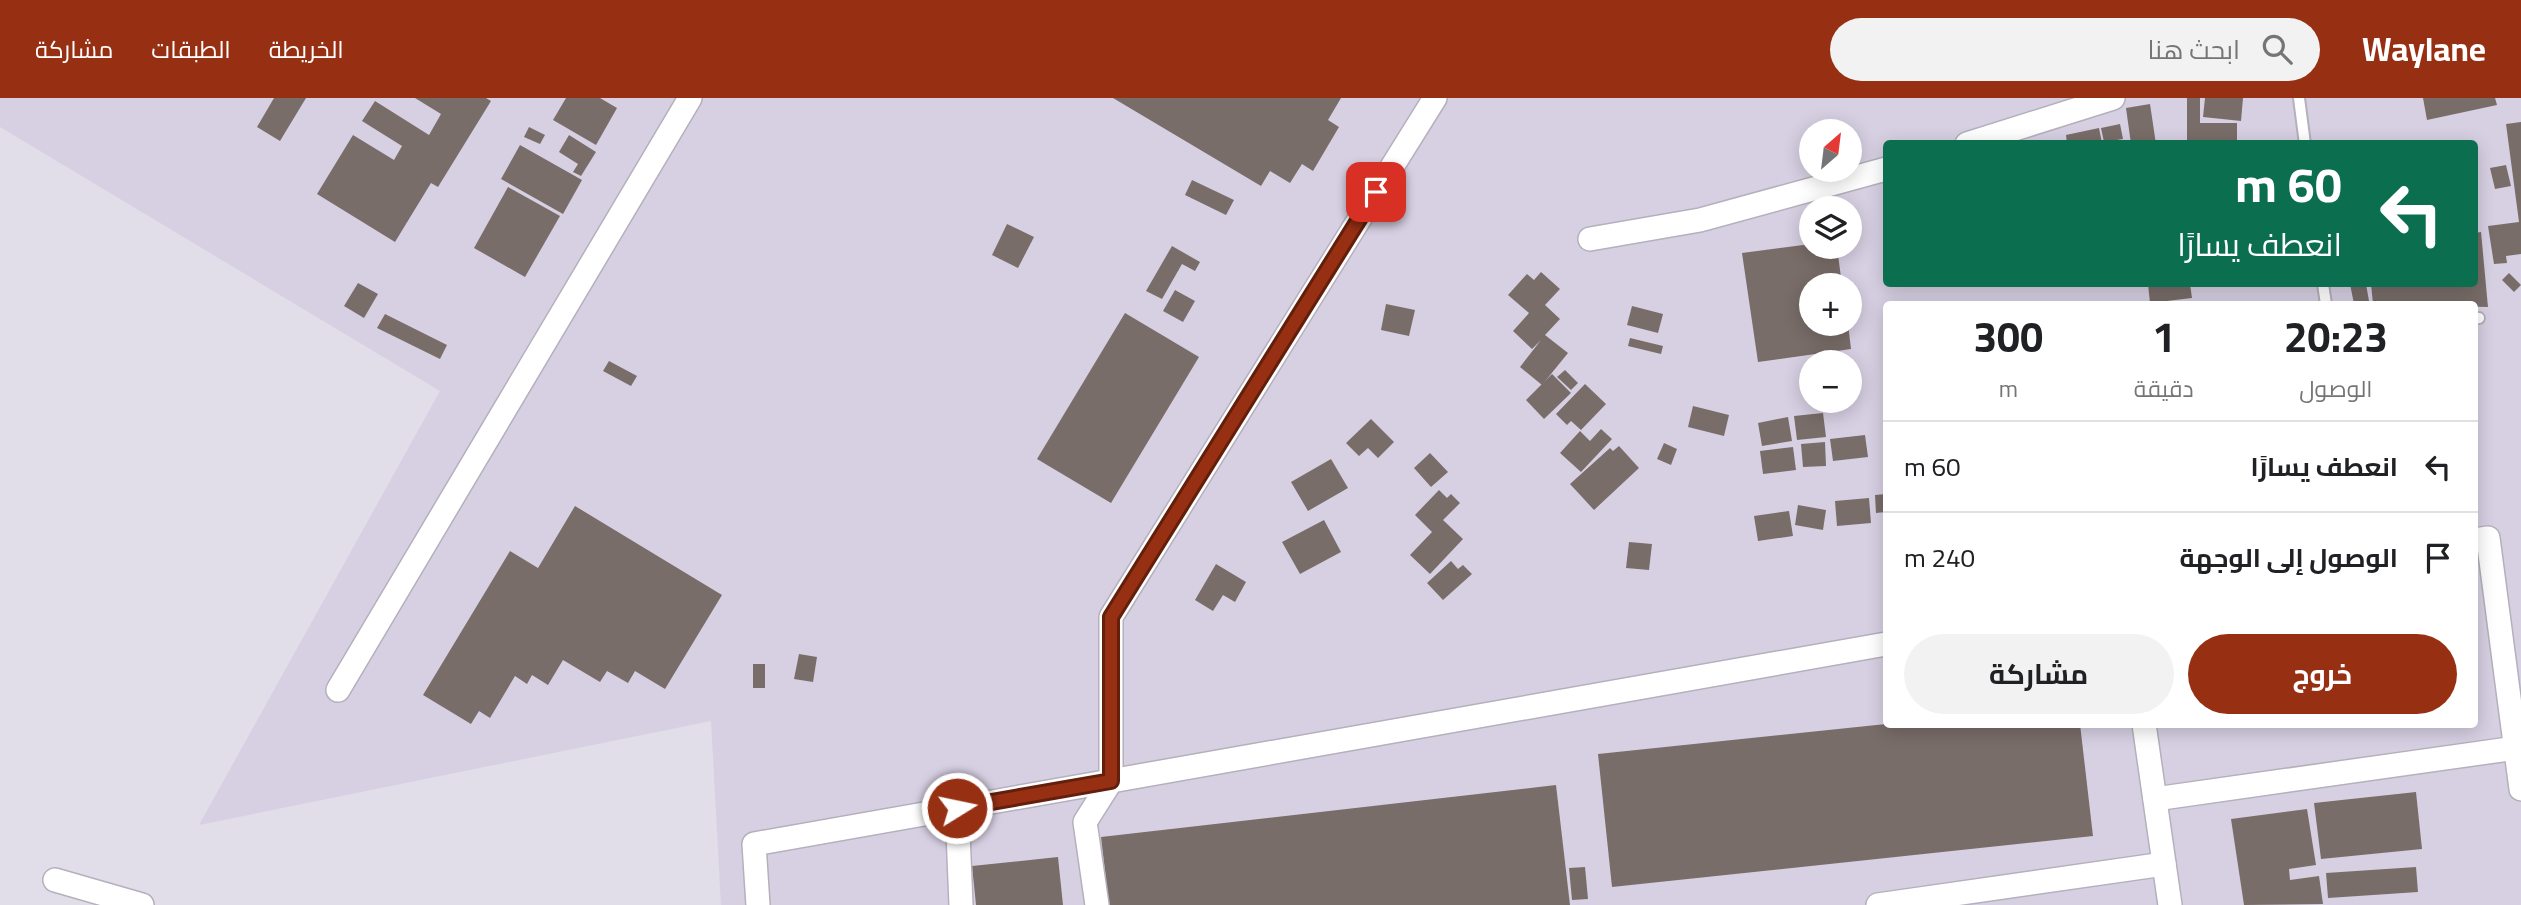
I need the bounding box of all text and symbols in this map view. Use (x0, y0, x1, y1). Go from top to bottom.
search box (1830, 18, 2320, 81)
text: Waylane (2362, 18, 2486, 80)
text: ابحث هنا (2147, 25, 2240, 74)
text: مشاركة (35, 27, 113, 72)
text: الطبقات (151, 27, 231, 72)
text: الخريطة (269, 27, 344, 72)
icon: search (2258, 30, 2296, 68)
north arrow (1799, 119, 1862, 182)
map controls (1799, 119, 1862, 413)
text: 60 m (2235, 138, 2342, 230)
pin (1346, 162, 1406, 222)
icon: left (2366, 168, 2457, 259)
icon: arrive (1357, 173, 1395, 211)
button: layers (1799, 196, 1862, 259)
text: انعطف يسارًا (2177, 214, 2342, 274)
button: + (1799, 273, 1862, 336)
text: 300 (1973, 297, 2043, 376)
text: 1 (2152, 297, 2175, 376)
text: 20:23 (2284, 297, 2388, 376)
button: − (1799, 350, 1862, 413)
text: m (1999, 367, 2018, 410)
text: دقيقة (2134, 367, 2194, 410)
text: الوصول (2299, 367, 2372, 410)
text: 60 m (1904, 442, 1961, 491)
text: انعطف يسارًا (2251, 442, 2398, 491)
icon: left (2419, 448, 2457, 486)
text: 240 m (1904, 533, 1975, 582)
text: الوصول إلى الوجهة (2180, 533, 2398, 582)
icon: arrive (2419, 539, 2457, 577)
button: مشاركة (1904, 634, 2174, 714)
button: خروج (2188, 634, 2457, 714)
position arrow (920, 771, 994, 845)

